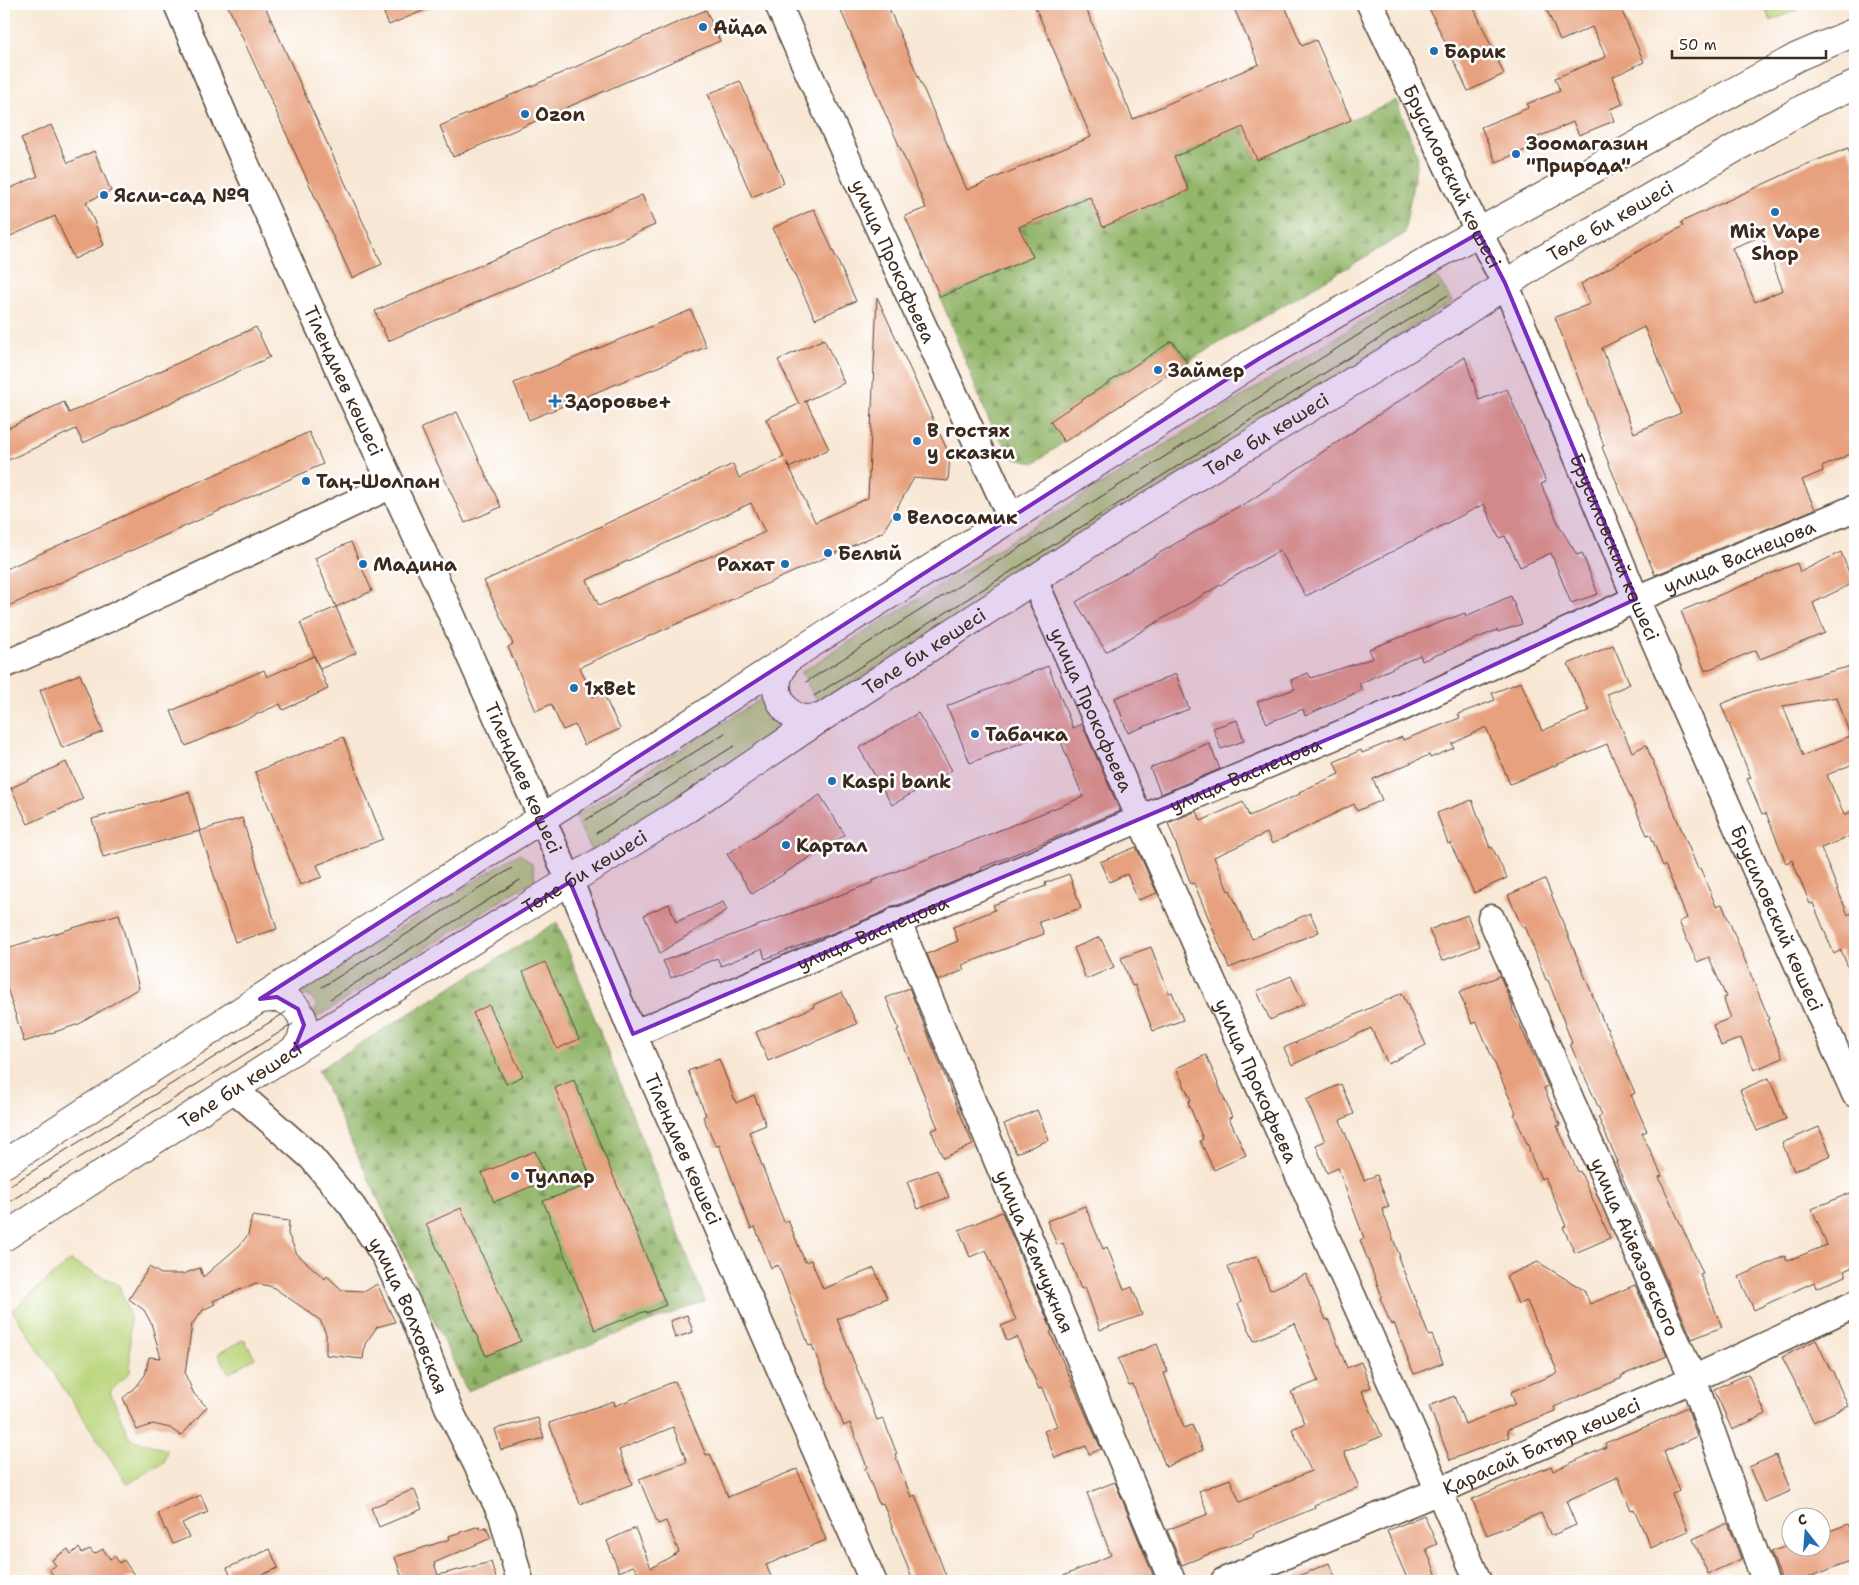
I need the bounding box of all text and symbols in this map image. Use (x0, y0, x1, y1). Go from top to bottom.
place label: Айда (713, 15, 767, 40)
marker: Айда (697, 21, 709, 33)
scale bar (1672, 28, 1825, 60)
text: 50 m (1679, 35, 1717, 55)
place label: Барик (1444, 39, 1506, 64)
marker: Барик (1428, 45, 1440, 57)
street label: Брусиловский көшесі (1397, 81, 1507, 273)
place label: Ozon (535, 102, 585, 127)
marker: Ozon (519, 108, 531, 120)
place label: Зоомагазин "Природа" (1526, 131, 1648, 178)
marker: Зоомагазин "Природа" (1510, 148, 1522, 160)
street label: Төле би көшесі (1542, 175, 1678, 267)
street label: улица Прокофьева (845, 176, 941, 347)
place label: Ясли-сад №9 (114, 183, 250, 208)
marker: Ясли-сад №9 (98, 189, 110, 201)
marker: Mix Vape Shop (1769, 206, 1781, 218)
place label: Mix Vape Shop (1730, 219, 1820, 266)
street label: Тілендиев көшесі (298, 302, 389, 460)
place label: Займер (1168, 358, 1244, 383)
marker: Займер (1152, 364, 1164, 376)
street label: Төле би көшесі (1199, 387, 1334, 482)
place label: Здоровье+ (565, 389, 672, 414)
marker: Здоровье+ (549, 395, 561, 407)
place label: В гостях у сказки (927, 418, 1015, 465)
marker: В гостях у сказки (911, 435, 923, 447)
street label: Брусиловский көшесі (1564, 450, 1665, 645)
place label: Таң-Шолпан (316, 469, 440, 494)
marker: Таң-Шолпан (300, 475, 312, 487)
place label: Велосамик (907, 505, 1018, 530)
marker: Велосамик (891, 511, 903, 523)
street label: улица Васнецова (1659, 514, 1819, 599)
place label: Белый (838, 541, 902, 566)
marker: Белый (822, 547, 834, 559)
place label: Мадина (373, 552, 457, 577)
place label: Рахат (717, 552, 776, 577)
marker: Мадина (357, 558, 369, 570)
marker: Рахат (779, 558, 791, 570)
street label: Төле би көшесі (858, 602, 991, 701)
street label: улица Прокофьева (1044, 624, 1139, 796)
place label: 1xBet (584, 676, 636, 701)
marker: 1xBet (568, 682, 580, 694)
street label: Тілендиев көшесі (479, 698, 568, 858)
place label: Табачка (985, 722, 1068, 747)
marker: Табачка (969, 728, 981, 740)
street label: улица Васнецова (1166, 731, 1325, 818)
place label: Kaspi bank (842, 769, 951, 794)
marker: Kaspi bank (826, 775, 838, 787)
street label: Брусиловский көшесі (1725, 821, 1829, 1015)
street label: Төле би көшесі (518, 824, 652, 920)
place label: Картал (796, 833, 868, 858)
marker: Картал (780, 839, 792, 851)
street label: улица Васнецова (793, 890, 952, 976)
street label: улица Прокофьева (1209, 995, 1304, 1167)
street label: Төле би көшесі (174, 1036, 307, 1134)
street label: Тілендиев көшесі (639, 1069, 727, 1229)
street label: улица Айвазовского (1585, 1154, 1685, 1340)
place label: Тулпар (525, 1164, 595, 1189)
street label: улица Жемчужная (989, 1166, 1079, 1337)
marker: Тулпар (509, 1170, 521, 1182)
street label: улица Волховская (362, 1232, 454, 1398)
street label: Қарасай Батыр көшесі (1439, 1392, 1644, 1501)
north arrow (1782, 1508, 1832, 1558)
text: С (1795, 1510, 1809, 1529)

